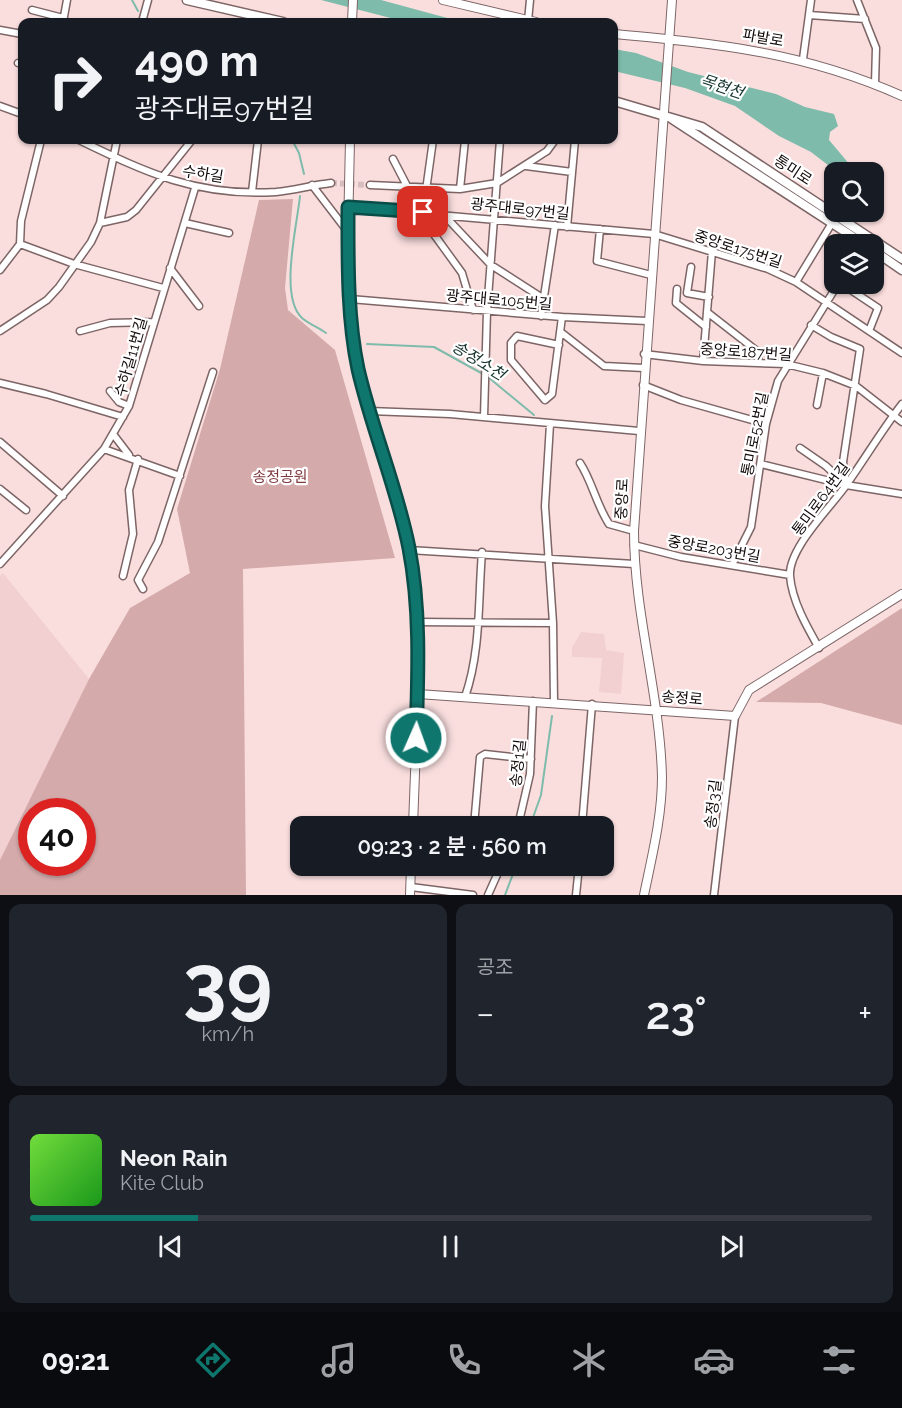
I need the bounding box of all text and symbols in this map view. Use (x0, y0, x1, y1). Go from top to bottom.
street label: 파발로 (741, 26, 785, 50)
text: 490 m (135, 37, 259, 86)
icon: right (36, 42, 114, 120)
water label: 목현천 (698, 70, 748, 103)
text: 광주대로97번길 (135, 93, 314, 124)
street label: 통미로 (771, 151, 815, 189)
street label: 수하길 (181, 162, 225, 186)
map controls (824, 162, 884, 294)
button: search (824, 162, 884, 222)
pin (397, 186, 448, 237)
icon: arrive (406, 195, 439, 228)
street label: 광주대로97번길 (470, 195, 570, 223)
street label: 중앙로175번길 (692, 226, 784, 272)
button: layers (824, 234, 884, 294)
street label: 광주대로105번길 (445, 286, 553, 314)
street label: 수하길11번길 (111, 315, 151, 399)
water label: 송정소천 (449, 337, 511, 385)
street label: 중앙로187번길 (699, 340, 793, 364)
street label: 통미로52번길 (738, 391, 772, 477)
street label: 통미로64번길 (788, 459, 854, 539)
park label: 송정공원 (252, 468, 308, 486)
street label: 중앙로 (612, 478, 632, 520)
street label: 중앙로203번길 (666, 532, 762, 566)
street label: 송정로 (661, 687, 703, 709)
position arrow (384, 706, 448, 770)
street label: 송정1길 (507, 738, 529, 788)
street label: 송정3길 (701, 778, 725, 830)
speed limit sign: 40 (18, 798, 96, 876)
text: 09:23 · 2 분 · 560 m (357, 833, 547, 859)
text: 39 (183, 937, 272, 1028)
text: 공조 (477, 955, 513, 979)
text: 23° (646, 987, 707, 1040)
text: − (477, 994, 494, 1033)
text: + (858, 994, 872, 1033)
text: km/h (201, 1022, 254, 1046)
text: Neon Rain (120, 1145, 228, 1171)
text: Kite Club (120, 1171, 204, 1195)
icon: previous (154, 1230, 187, 1263)
icon: pause (434, 1230, 467, 1263)
icon: next (715, 1230, 748, 1263)
icon: directions (192, 1339, 234, 1381)
icon: music (318, 1339, 360, 1381)
icon: phone (443, 1339, 485, 1381)
icon: climate (568, 1339, 610, 1381)
icon: car (693, 1339, 735, 1381)
icon: filters (818, 1339, 860, 1381)
text: 09:21 (42, 1345, 109, 1376)

